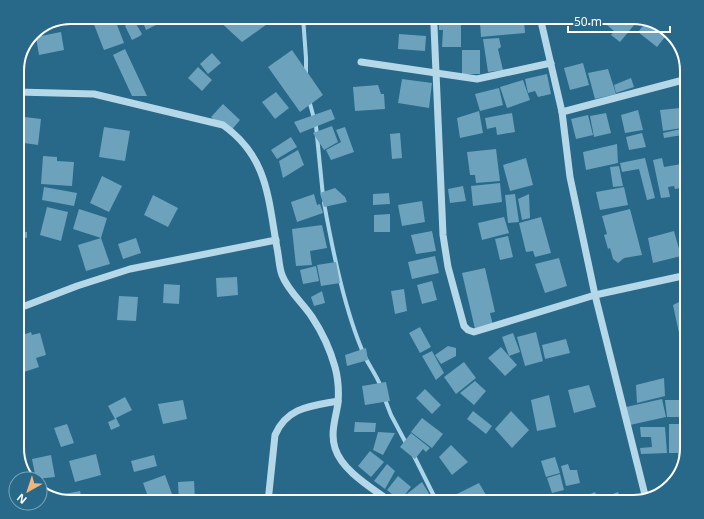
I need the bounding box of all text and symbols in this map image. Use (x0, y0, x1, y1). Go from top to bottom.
scale bar (568, 8, 670, 34)
text: 50 m (574, 13, 602, 30)
north arrow (8, 471, 48, 511)
text: N (13, 491, 30, 508)

